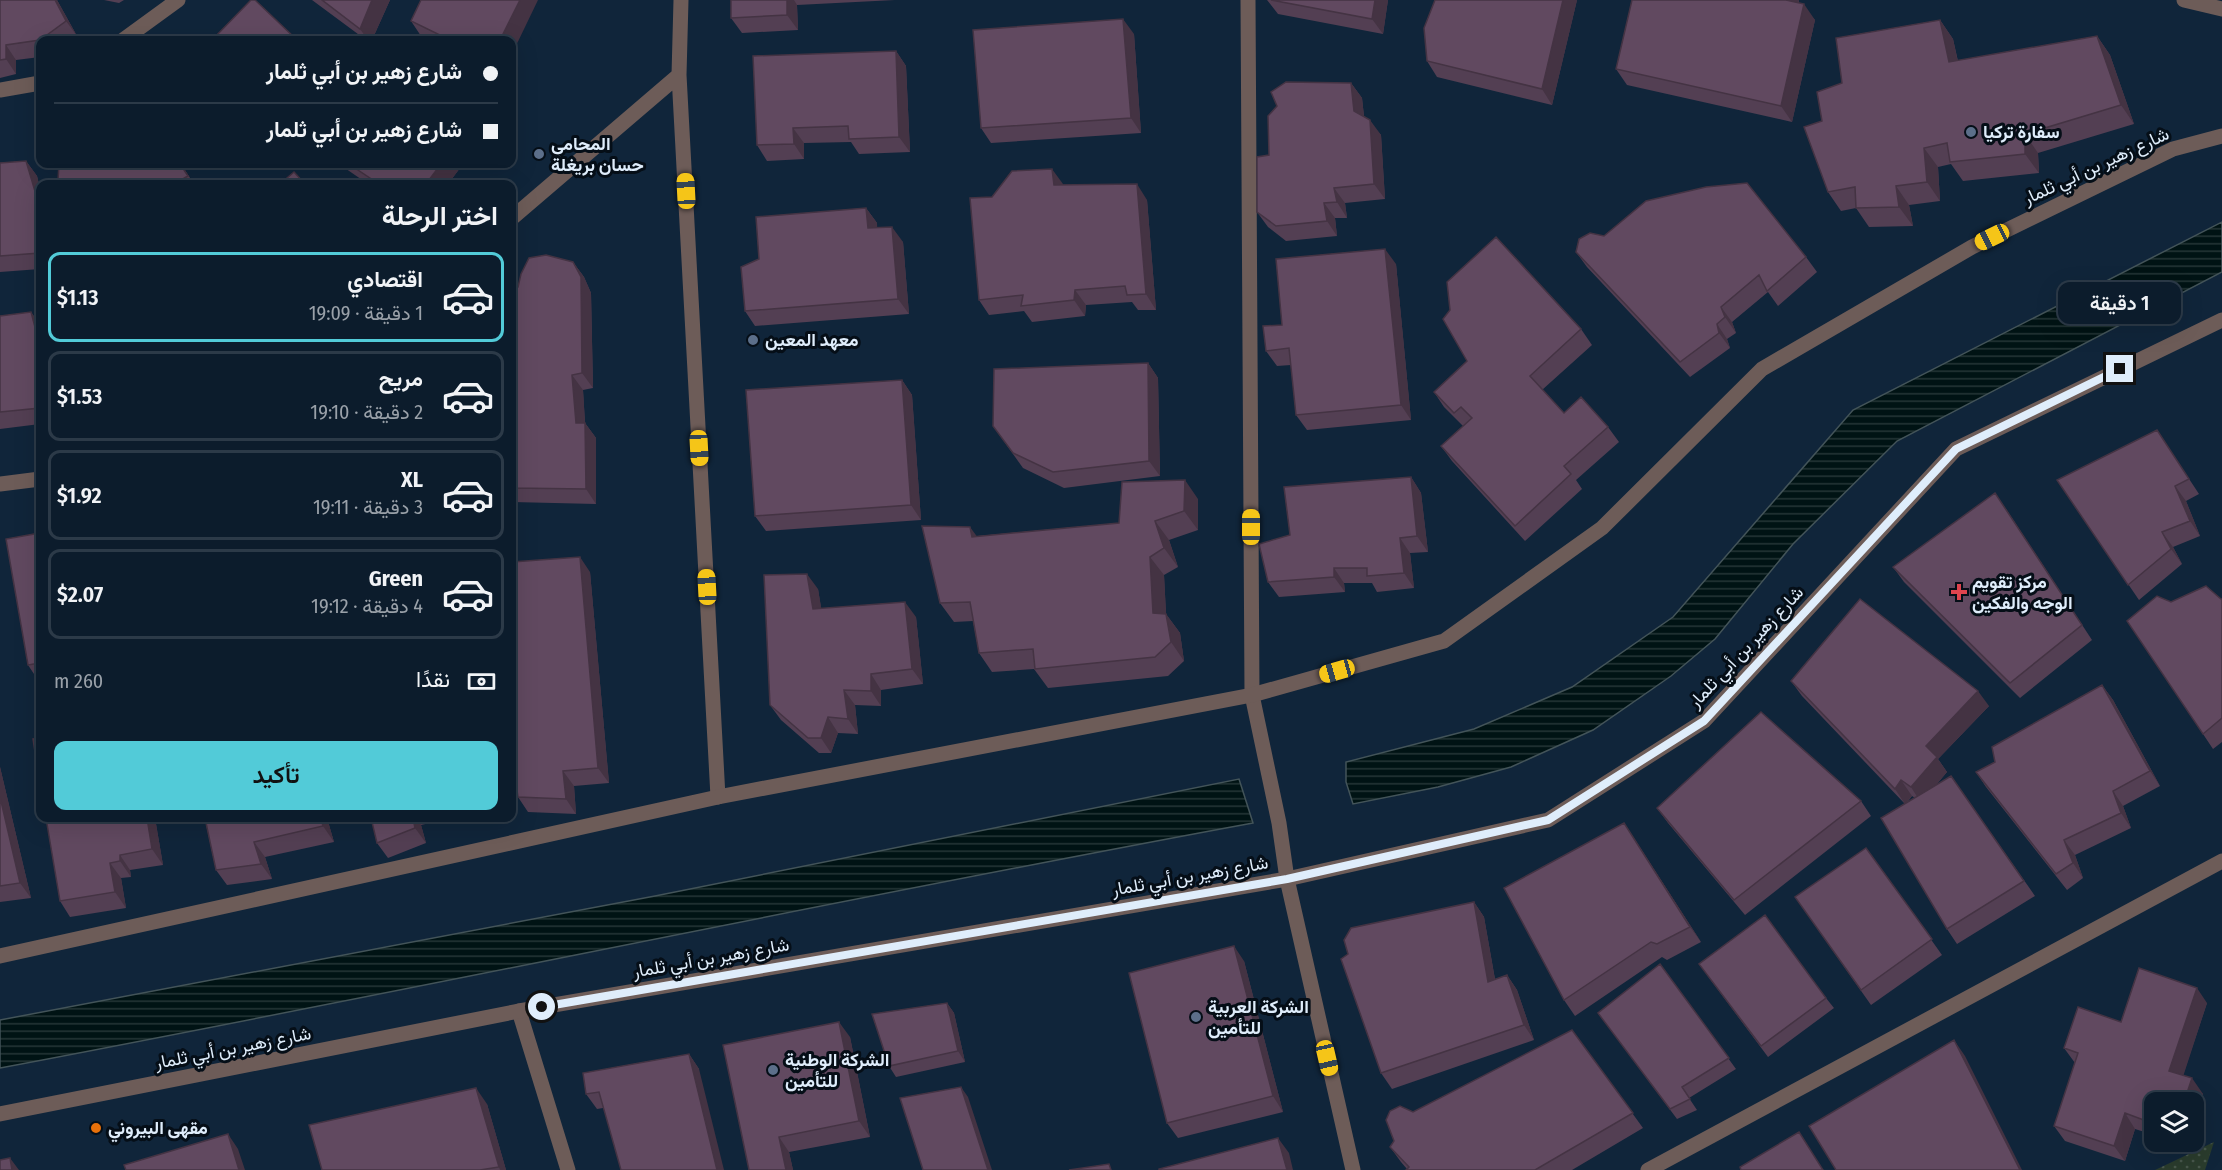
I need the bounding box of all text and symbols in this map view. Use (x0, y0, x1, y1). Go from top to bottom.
text: شارع زهير بن أبي ثلمار (266, 58, 462, 85)
text: شارع زهير بن أبي ثلمار (266, 116, 462, 143)
place label: سفارة تركيا (1983, 121, 2060, 143)
street label: شارع زهير بن أبي ثلمار (2019, 123, 2174, 214)
marker: سفارة تركيا (1964, 125, 1978, 139)
place label: المحامي حسان بريغلة (551, 133, 644, 176)
marker: المحامي حسان بريغلة (532, 147, 546, 161)
car (676, 173, 696, 209)
text: اختر الرحلة (382, 200, 498, 232)
car (1972, 221, 2012, 253)
text: اقتصادي (347, 266, 423, 293)
icon: car (441, 270, 495, 324)
callout: 1 دقيقة (2058, 282, 2182, 324)
text: $1.13 (57, 284, 99, 311)
text: 1 دقيقة (2090, 291, 2149, 315)
text: 1 دقيقة · 19:09 (309, 301, 423, 325)
place label: معهد المعين (765, 329, 859, 351)
marker: معهد المعين (746, 333, 760, 347)
route end (2106, 355, 2133, 382)
text: مريح (379, 365, 423, 392)
icon: car (441, 369, 495, 423)
text: $1.53 (57, 383, 102, 410)
text: 2 دقيقة · 19:10 (310, 400, 423, 424)
car (689, 430, 709, 466)
text: XL (401, 466, 423, 493)
icon: car (441, 468, 495, 522)
text: $1.92 (57, 482, 102, 509)
text: 3 دقيقة · 19:11 (313, 495, 423, 519)
car (1242, 509, 1260, 545)
text: Green (369, 565, 423, 592)
icon: car (441, 567, 495, 621)
car (697, 569, 717, 605)
place label: مركز تقويم الوجه والفكين (1972, 571, 2073, 614)
text: $2.07 (57, 581, 103, 608)
street label: شارع زهير بن أبي ثلمار (1683, 582, 1811, 716)
marker: مركز تقويم الوجه والفكين (1950, 583, 1968, 601)
text: 4 دقيقة · 19:12 (311, 594, 423, 618)
car (1317, 657, 1357, 685)
icon: cash (465, 665, 498, 698)
text: نقدًا (416, 666, 450, 693)
text: 260 m (54, 669, 103, 693)
button: تأكيد (54, 741, 498, 810)
street label: شارع زهير بن أبي ثلمار (1109, 851, 1271, 905)
street label: شارع زهير بن أبي ثلمار (630, 933, 792, 987)
route start (528, 993, 555, 1020)
place label: الشركة العربية للتأمين (1208, 996, 1309, 1039)
marker: الشركة العربية للتأمين (1189, 1010, 1203, 1024)
street label: شارع زهير بن أبي ثلمار (152, 1022, 314, 1078)
car (1314, 1038, 1340, 1078)
place label: الشركة الوطنية للتأمين (785, 1049, 890, 1092)
marker: الشركة الوطنية للتأمين (766, 1063, 780, 1077)
map controls (2144, 1092, 2204, 1152)
button: layers (2144, 1092, 2204, 1152)
place label: مقهى البيروني (108, 1117, 208, 1143)
marker: مقهى البيروني (89, 1121, 103, 1135)

